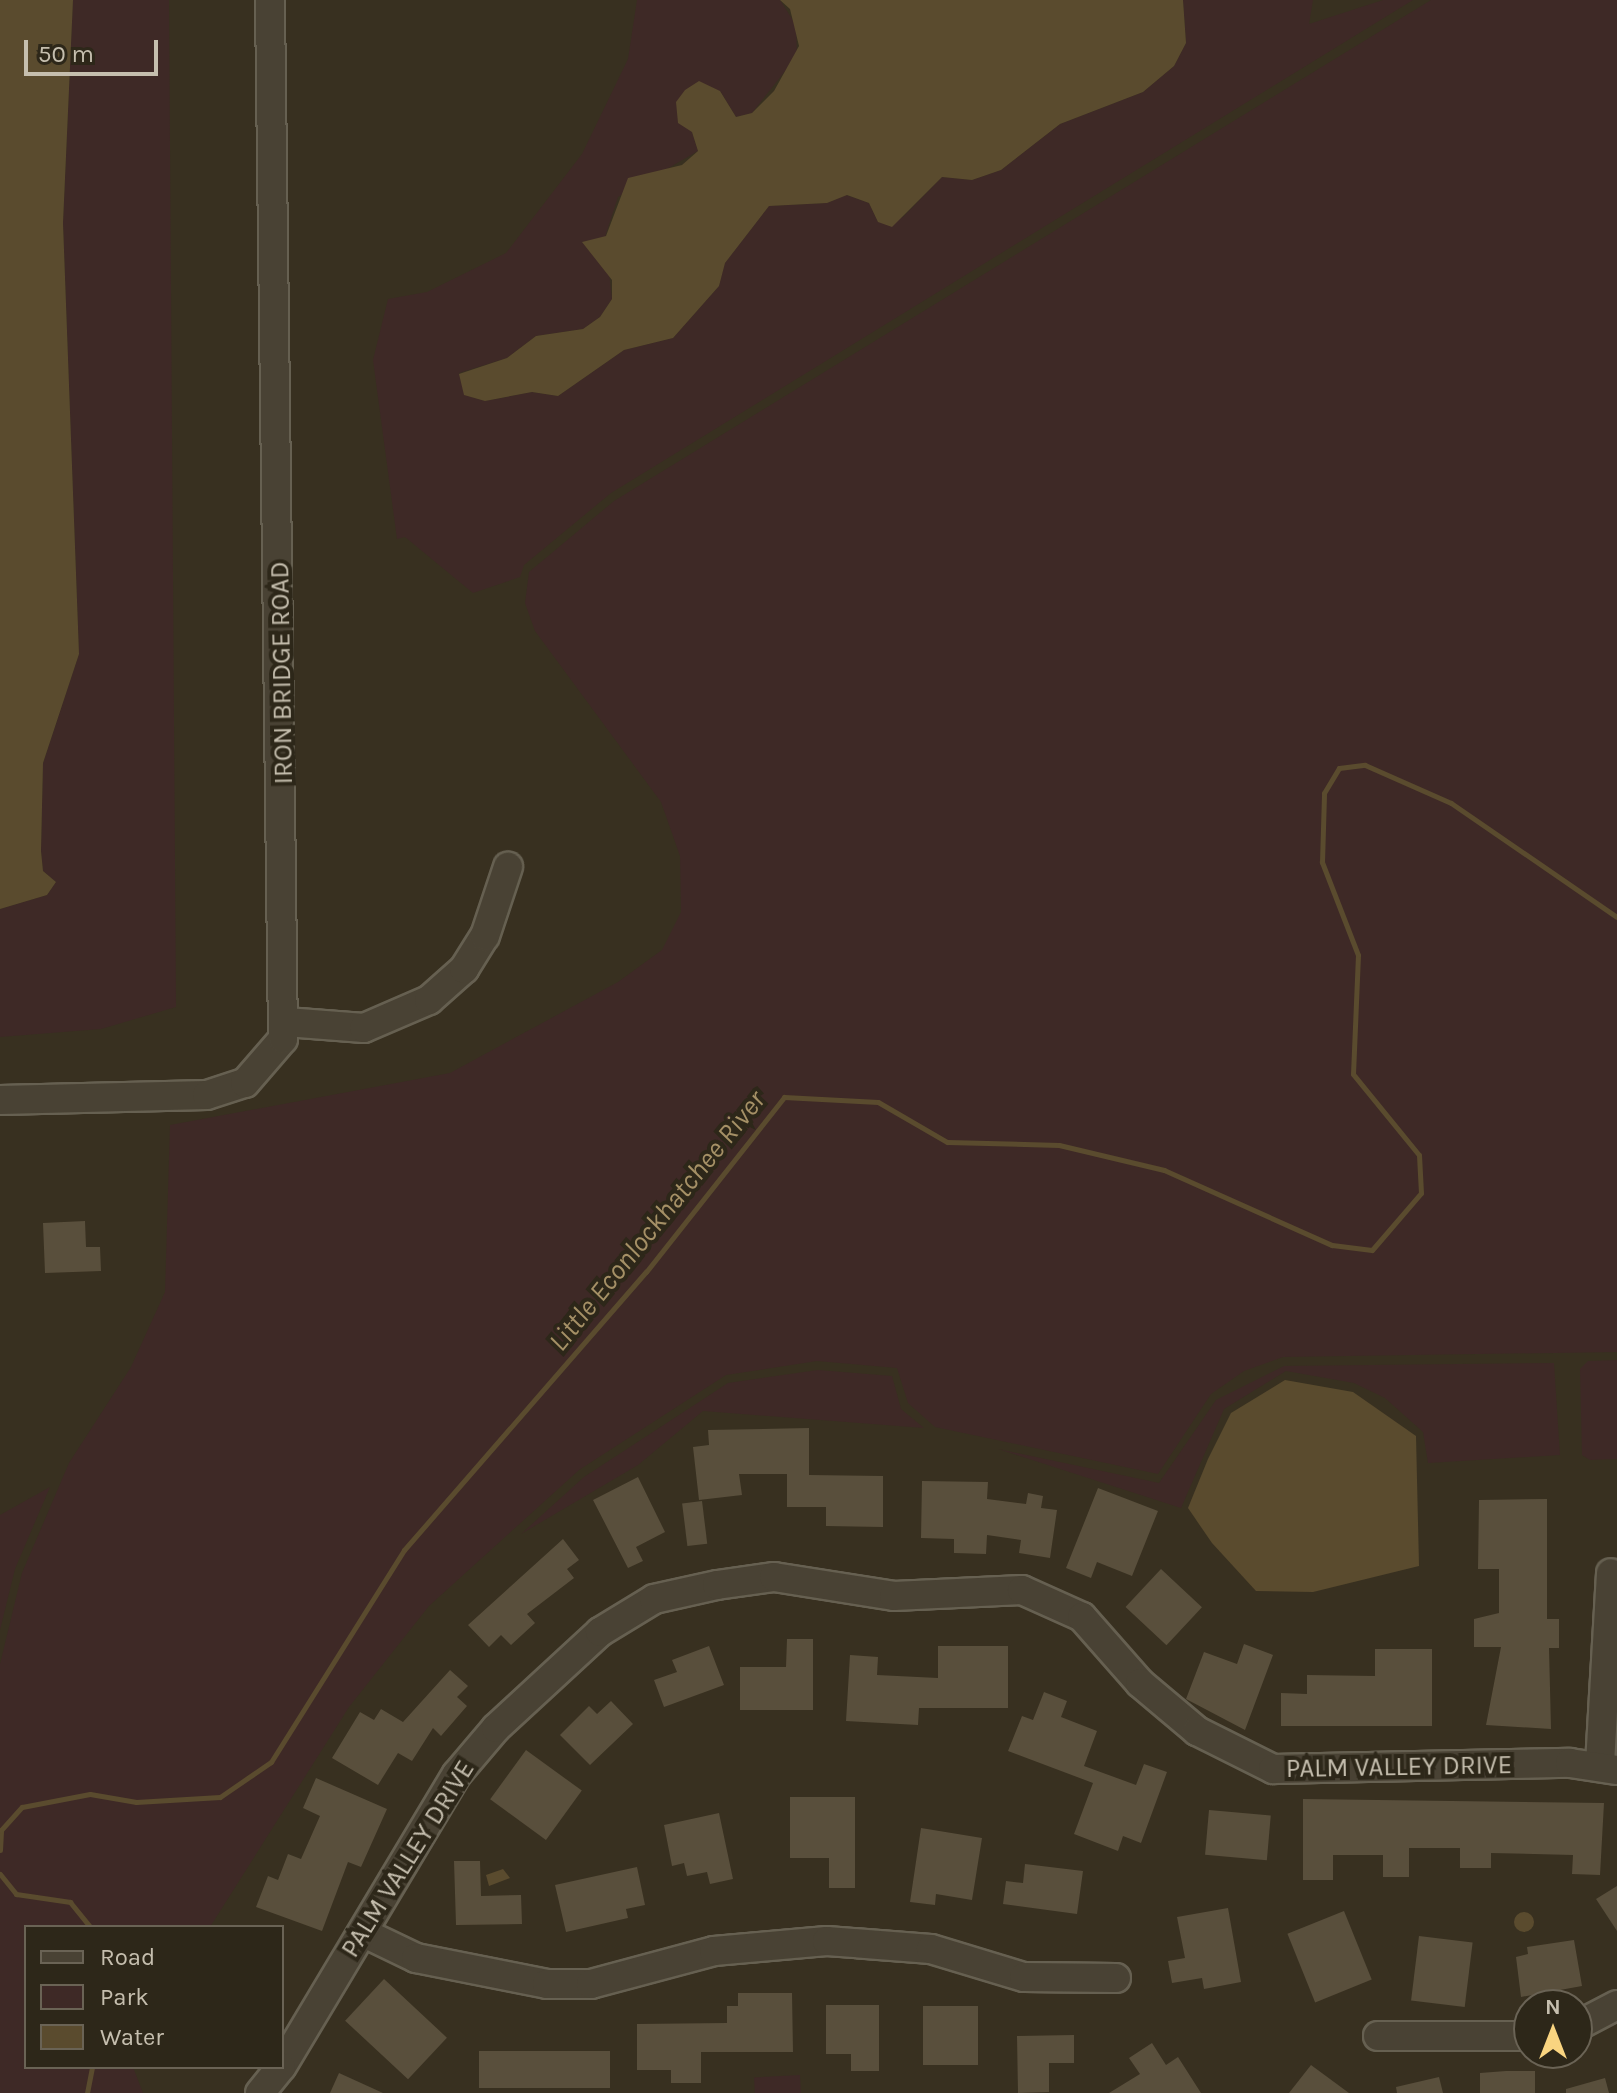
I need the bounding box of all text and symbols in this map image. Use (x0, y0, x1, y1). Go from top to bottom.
scale bar (28, 24, 162, 74)
text: 50 m (38, 40, 94, 68)
street label: IRON BRIDGE ROAD (264, 561, 300, 785)
water label: Little Econlockhatchee River (542, 1084, 772, 1358)
street label: PALM VALLEY DRIVE (1286, 1749, 1512, 1785)
street label: PALM VALLEY DRIVE (335, 1755, 481, 1963)
legend (24, 1925, 284, 2069)
text: Road (100, 1943, 155, 1971)
text: Park (100, 1983, 149, 2011)
north arrow (1513, 1989, 1593, 2069)
text: N (1545, 1994, 1561, 2020)
text: Water (100, 2023, 164, 2051)

